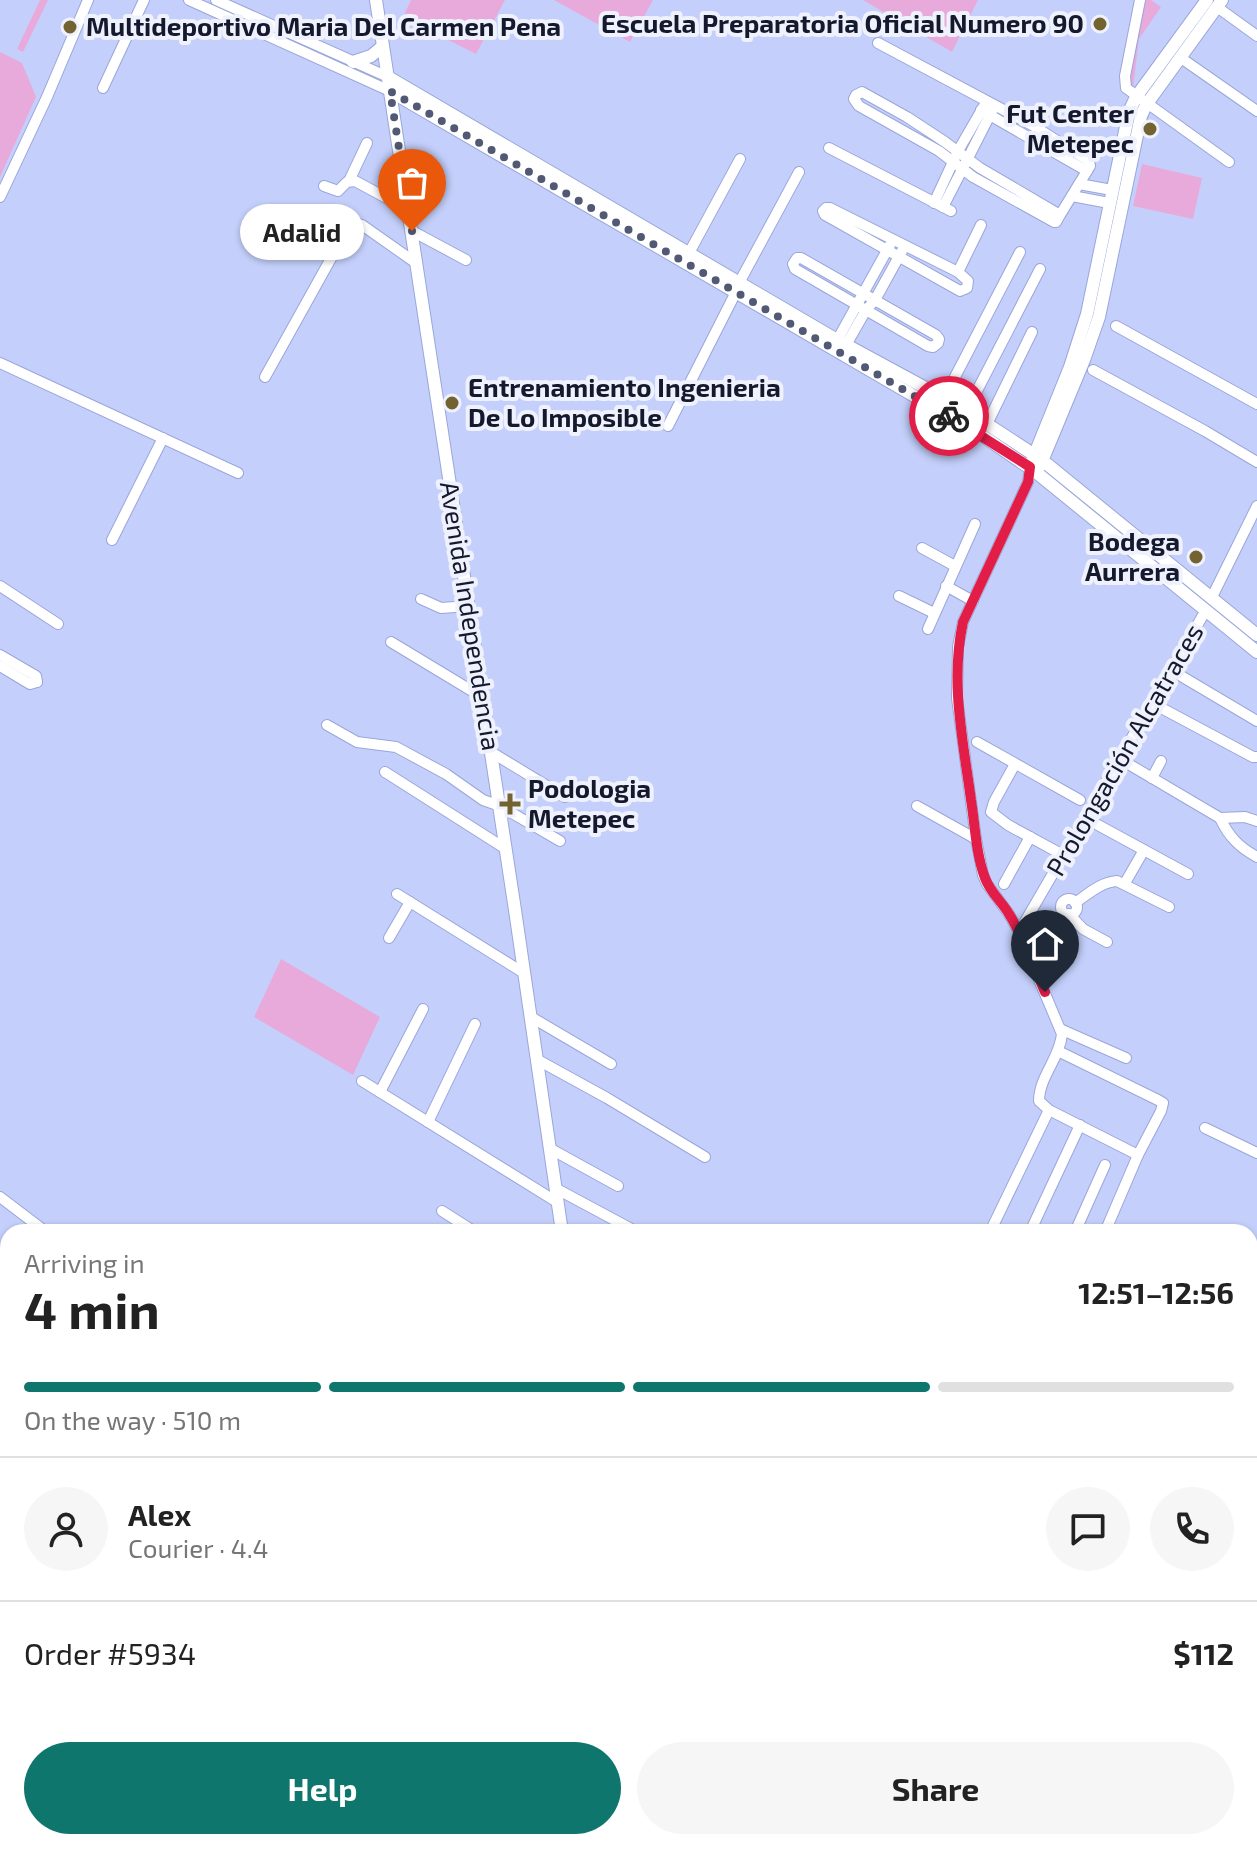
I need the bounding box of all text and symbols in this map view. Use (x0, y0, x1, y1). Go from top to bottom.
place label: Escuela Preparatoria Oficial Numero 90 (601, 7, 1084, 38)
place label: Multideportivo Maria Del Carmen Pena (86, 10, 561, 41)
marker: Escuela Preparatoria Oficial Numero 90 (1091, 15, 1109, 33)
marker: Multideportivo Maria Del Carmen Pena (61, 18, 79, 36)
place label: Fut Center Metepec (1006, 97, 1134, 158)
marker: Fut Center Metepec (1141, 120, 1159, 138)
pin (378, 149, 446, 231)
icon: bag (390, 161, 434, 205)
callout: Adalid (240, 203, 364, 259)
text: Adalid (263, 216, 341, 247)
place label: Entrenamiento Ingenieria De Lo Imposible (468, 371, 781, 432)
courier (909, 376, 989, 456)
marker: Entrenamiento Ingenieria De Lo Imposible (443, 394, 461, 412)
icon: bike (927, 394, 971, 438)
street label: Avenida Independencia (435, 479, 508, 753)
place label: Bodega Aurrera (1085, 525, 1180, 586)
marker: Bodega Aurrera (1187, 548, 1205, 566)
street label: Prolongación Alcatraces (1039, 618, 1209, 881)
place label: Podologia Metepec (528, 772, 651, 833)
marker: Podologia Metepec (499, 793, 521, 815)
pin (1011, 910, 1079, 992)
icon: home (1023, 922, 1067, 966)
text: Arriving in (24, 1247, 145, 1278)
text: 12:51–12:56 (1078, 1274, 1234, 1310)
text: 4 min (24, 1277, 160, 1339)
text: On the way · 510 m (24, 1404, 241, 1435)
button: person (24, 1487, 108, 1571)
button: chat (1046, 1487, 1130, 1571)
button: phone (1150, 1487, 1234, 1571)
text: Alex (128, 1496, 191, 1532)
text: Courier · 4.4 (128, 1532, 269, 1563)
text: Order #5934 (24, 1635, 196, 1671)
text: $112 (1173, 1635, 1234, 1671)
button: Help (24, 1742, 621, 1834)
button: Share (637, 1742, 1234, 1834)

